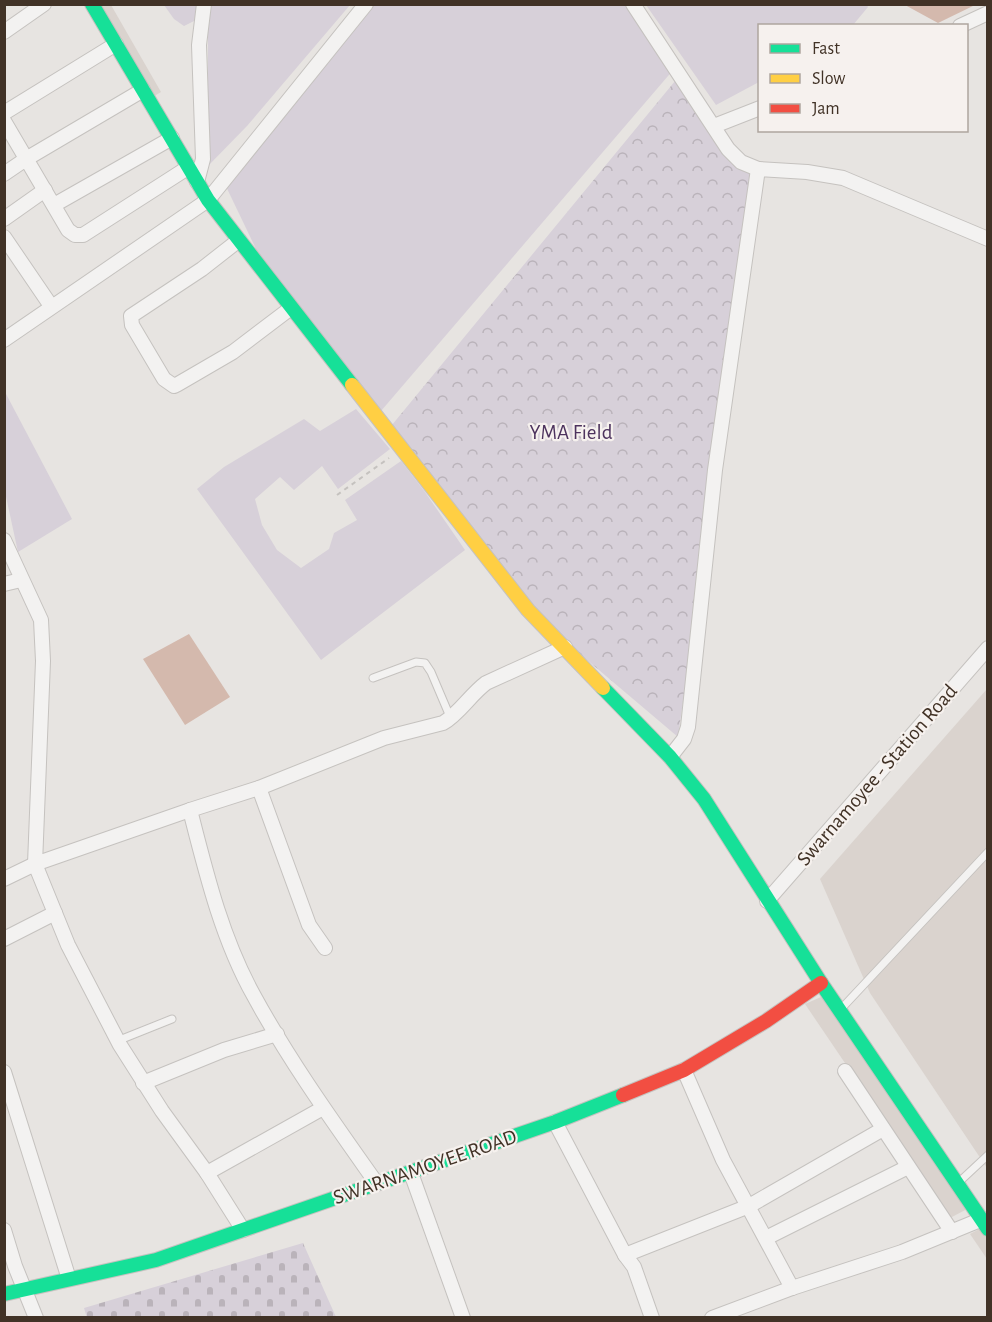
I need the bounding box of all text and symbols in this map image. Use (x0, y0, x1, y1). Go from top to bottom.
legend (758, 24, 968, 132)
text: Fast (812, 40, 840, 58)
text: Slow (812, 70, 845, 88)
text: Jam (812, 100, 840, 118)
park label: YMA Field (529, 422, 613, 443)
street label: Swarnamoyee - Station Road (793, 680, 961, 870)
street label: SWARNAMOYEE ROAD (331, 1126, 519, 1208)

